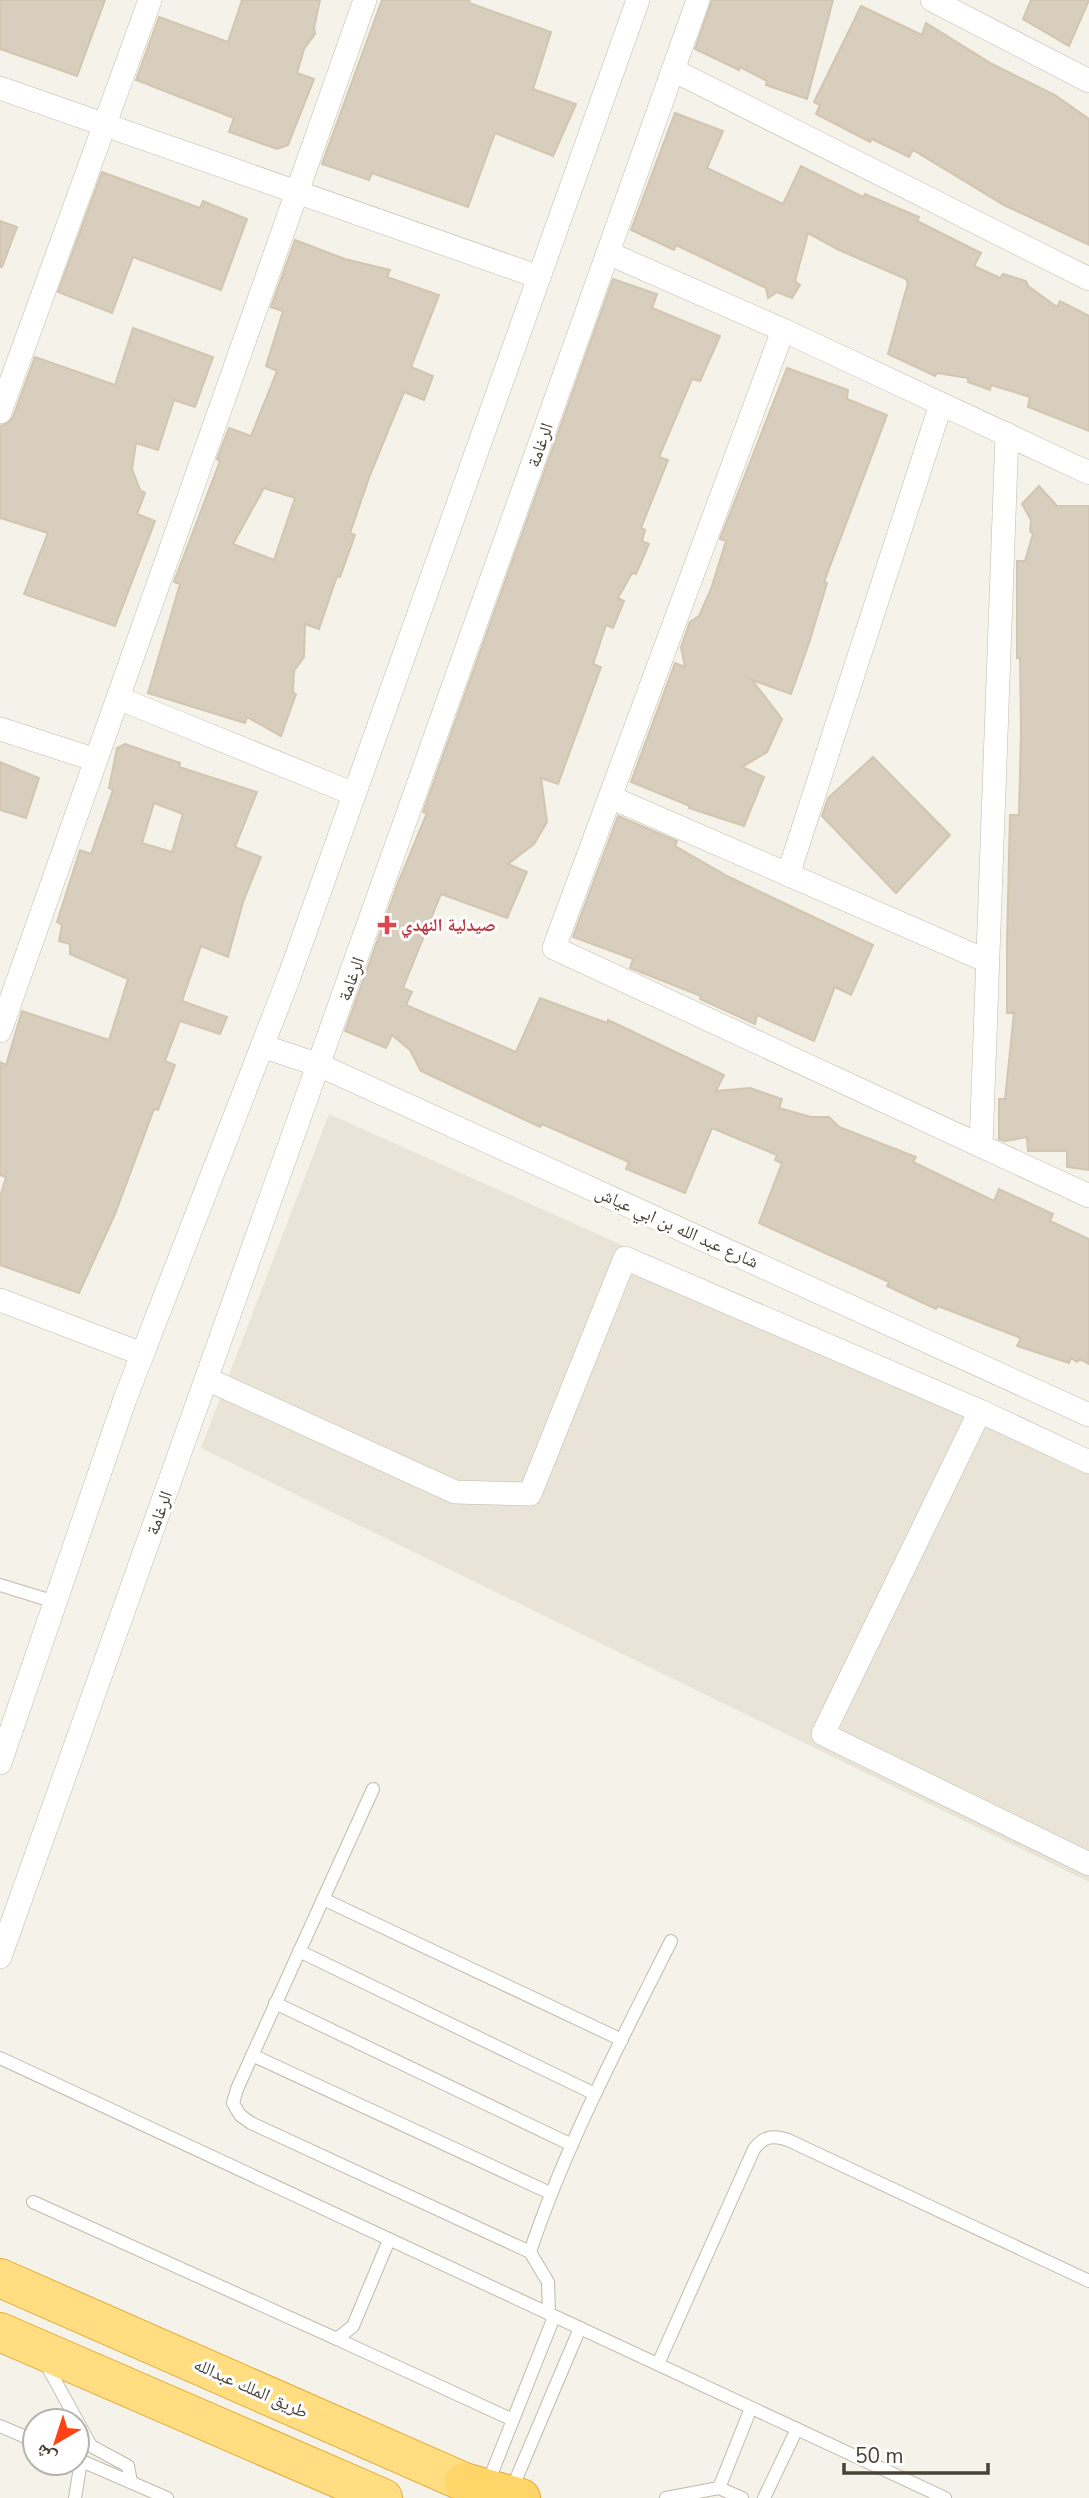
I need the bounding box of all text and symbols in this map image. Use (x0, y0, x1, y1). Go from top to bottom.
street label: الرغامة (521, 420, 559, 470)
place label: صيدلية النهدي (401, 913, 496, 939)
marker: صيدلية النهدي (379, 917, 395, 933)
street label: الرغامة (332, 954, 370, 1004)
street label: شارع عبد الله بن ابي عياش (591, 1180, 762, 1276)
street label: الرغامة (140, 1488, 178, 1538)
street label: طريق الملك عبدالله (190, 2352, 312, 2424)
north arrow (21, 2407, 91, 2477)
scale bar (844, 2432, 988, 2476)
text: ش (30, 2438, 62, 2471)
text: 50 m (855, 2442, 904, 2470)

